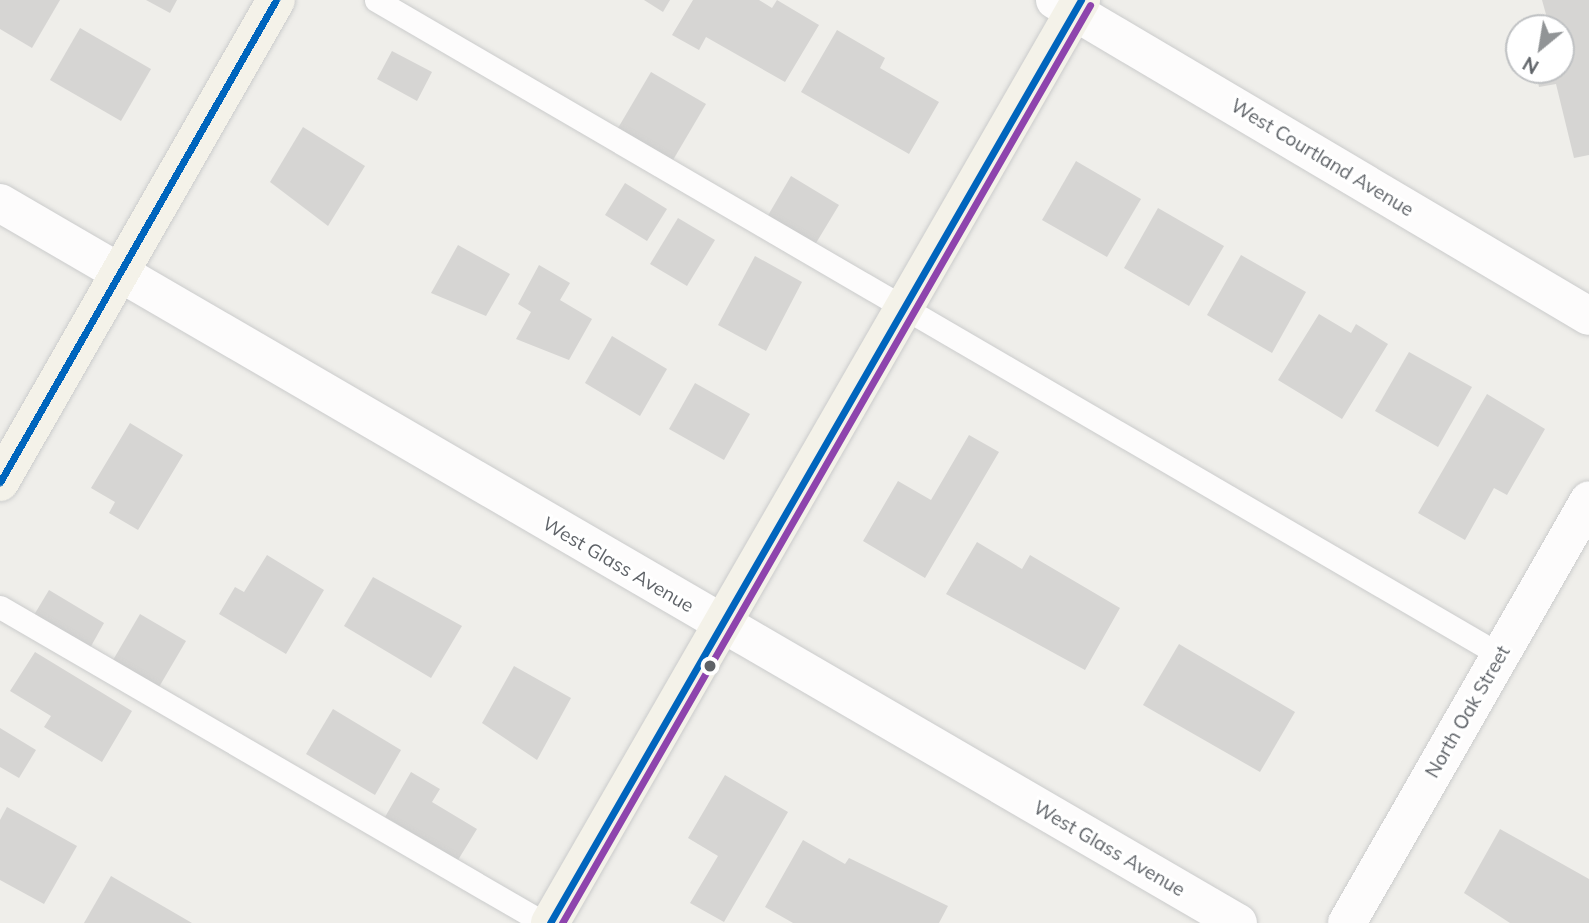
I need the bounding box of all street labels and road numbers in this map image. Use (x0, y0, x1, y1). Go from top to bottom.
street label: West Courtland Avenue (1227, 94, 1417, 222)
street label: West Glass Avenue (538, 512, 698, 618)
street label: North Oak Street (1421, 642, 1515, 782)
street label: West Glass Avenue (1029, 796, 1189, 902)

